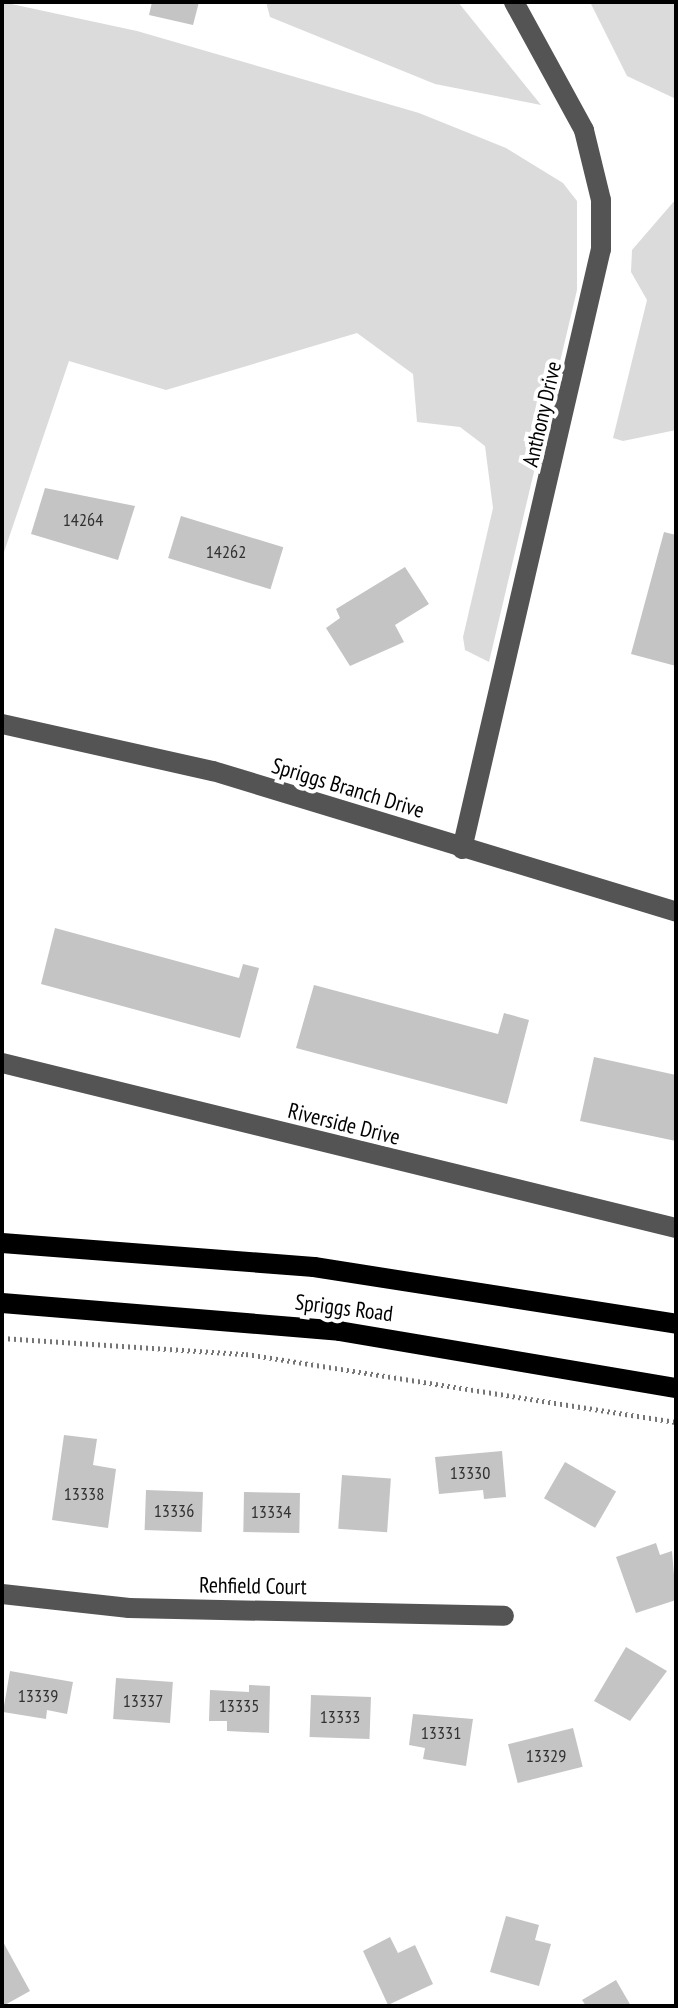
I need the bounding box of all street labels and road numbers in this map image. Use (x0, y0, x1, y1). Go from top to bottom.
street label: Anthony Drive (517, 358, 567, 470)
street label: Spriggs Branch Drive (269, 752, 427, 824)
street label: Riverside Drive (285, 1097, 403, 1151)
street label: Spriggs Road (294, 1289, 394, 1327)
street label: Rehfield Court (199, 1572, 307, 1600)

